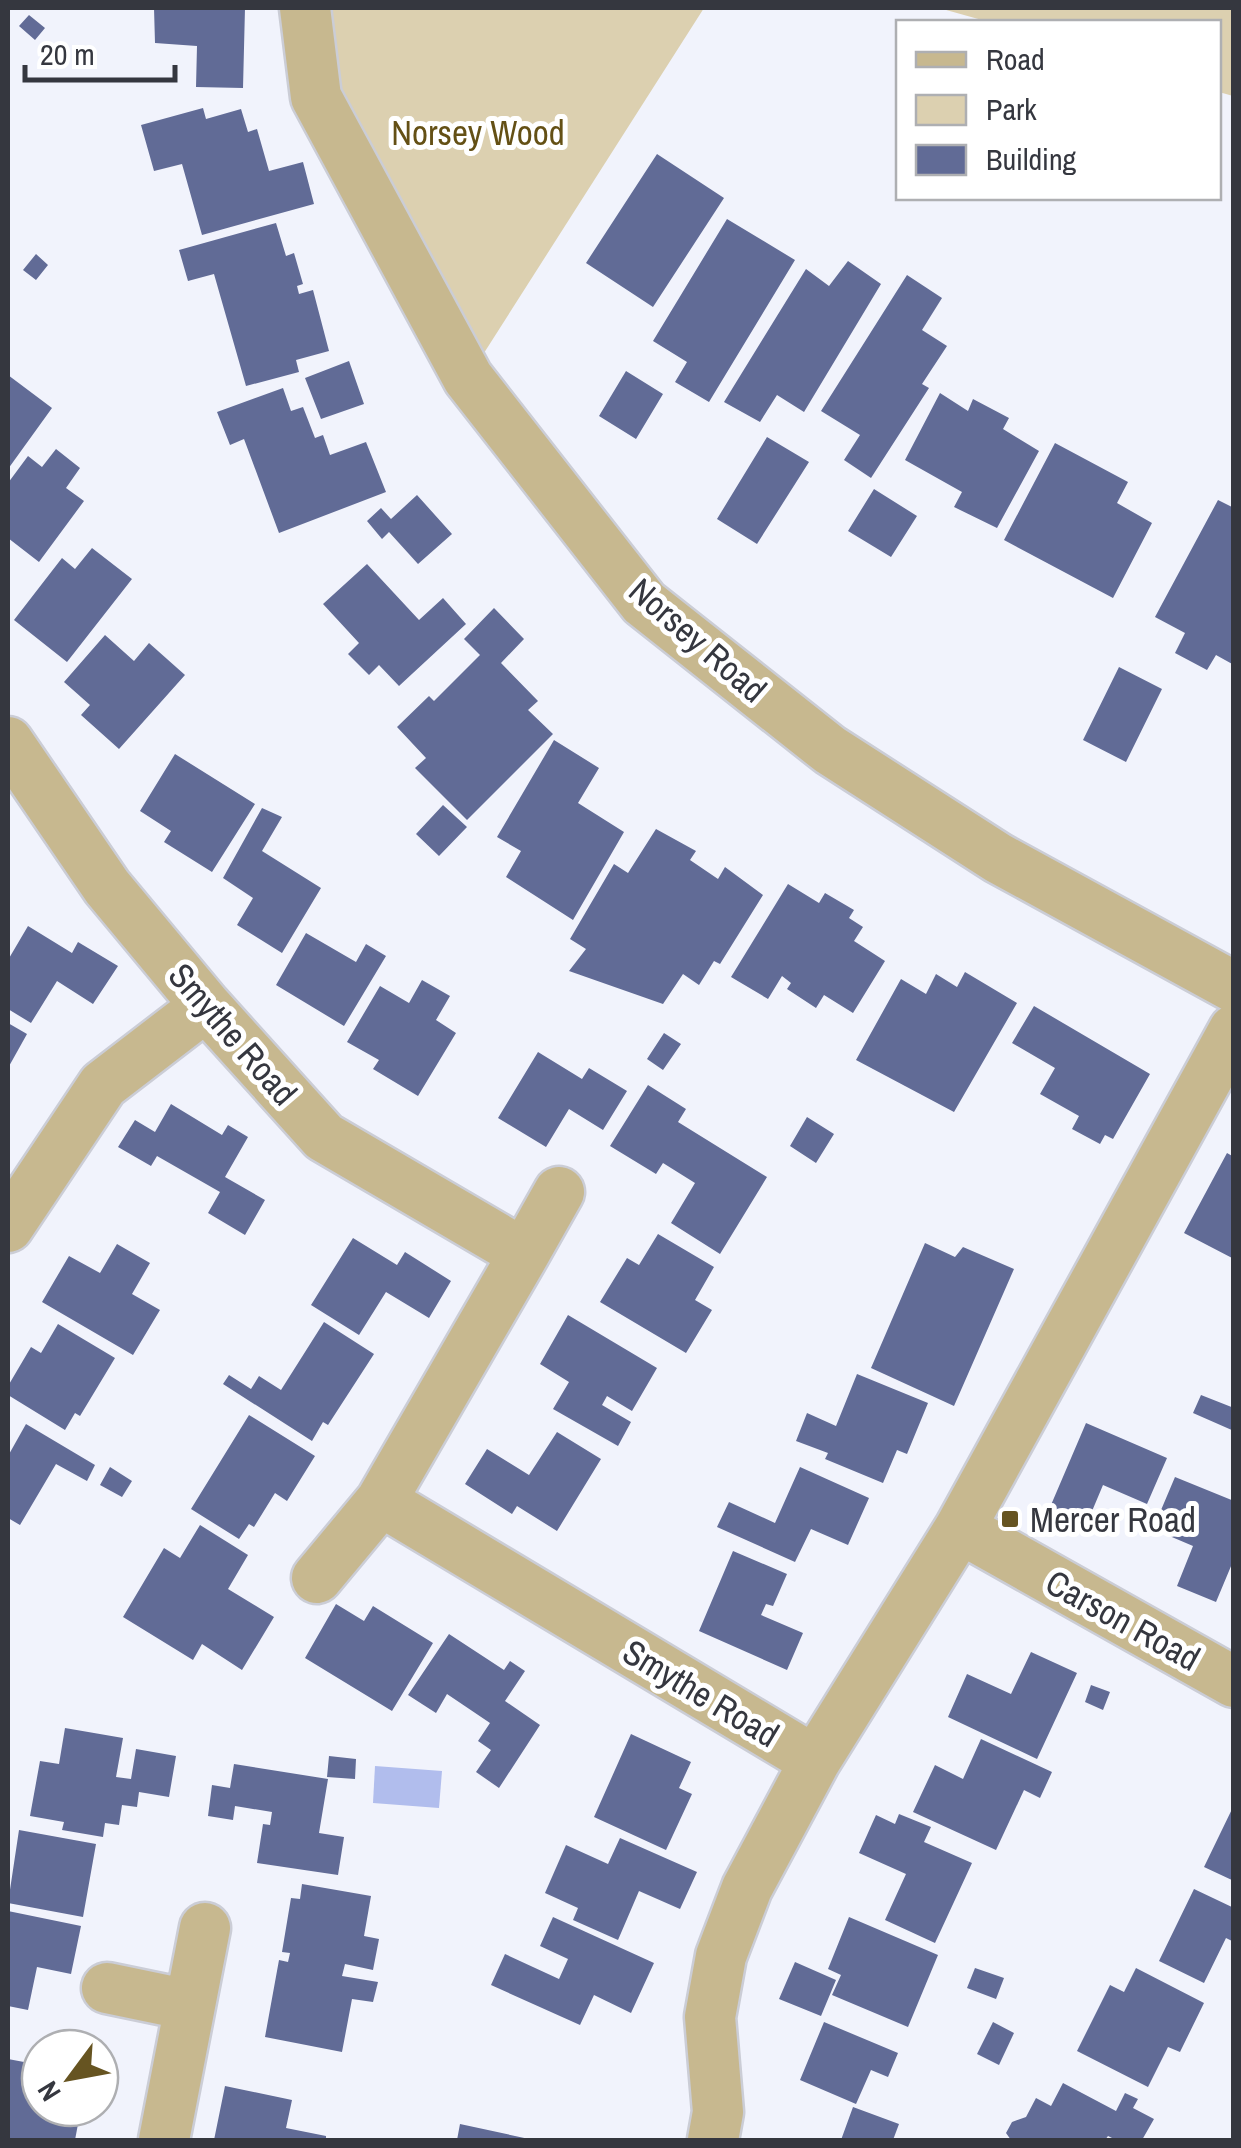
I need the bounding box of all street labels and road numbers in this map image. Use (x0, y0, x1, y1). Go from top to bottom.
street label: Norsey Road (619, 567, 777, 713)
street label: Smythe Road (158, 953, 308, 1115)
street label: Carson Road (1038, 1558, 1208, 1682)
street label: Smythe Road (614, 1628, 788, 1758)

